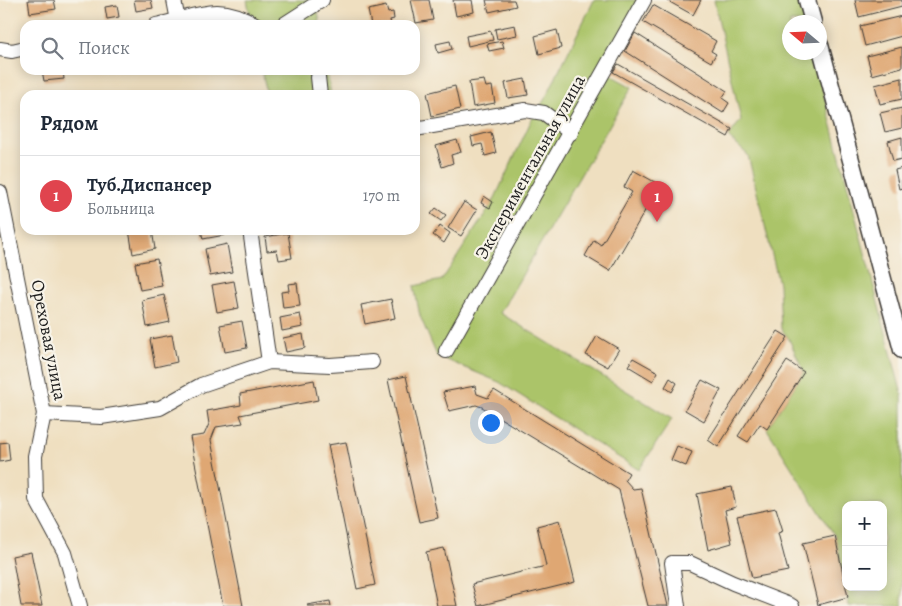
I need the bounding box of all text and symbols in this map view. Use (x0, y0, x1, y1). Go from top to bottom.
north arrow (782, 15, 827, 60)
search box (20, 20, 420, 75)
icon: search (38, 34, 66, 62)
text: Поиск (78, 35, 130, 61)
street label: Экспериментальная улица (469, 70, 591, 263)
text: Рядом (40, 109, 98, 137)
text: Туб.Диспансер (87, 172, 212, 198)
pin: 1 (641, 181, 673, 222)
text: 1 (53, 185, 59, 207)
text: 170 m (363, 185, 400, 207)
text: Больница (87, 198, 155, 220)
street label: Ореховая улица (26, 278, 73, 403)
your location (478, 410, 504, 436)
map controls (842, 501, 887, 591)
button: + (842, 501, 887, 546)
button: − (842, 546, 887, 591)

